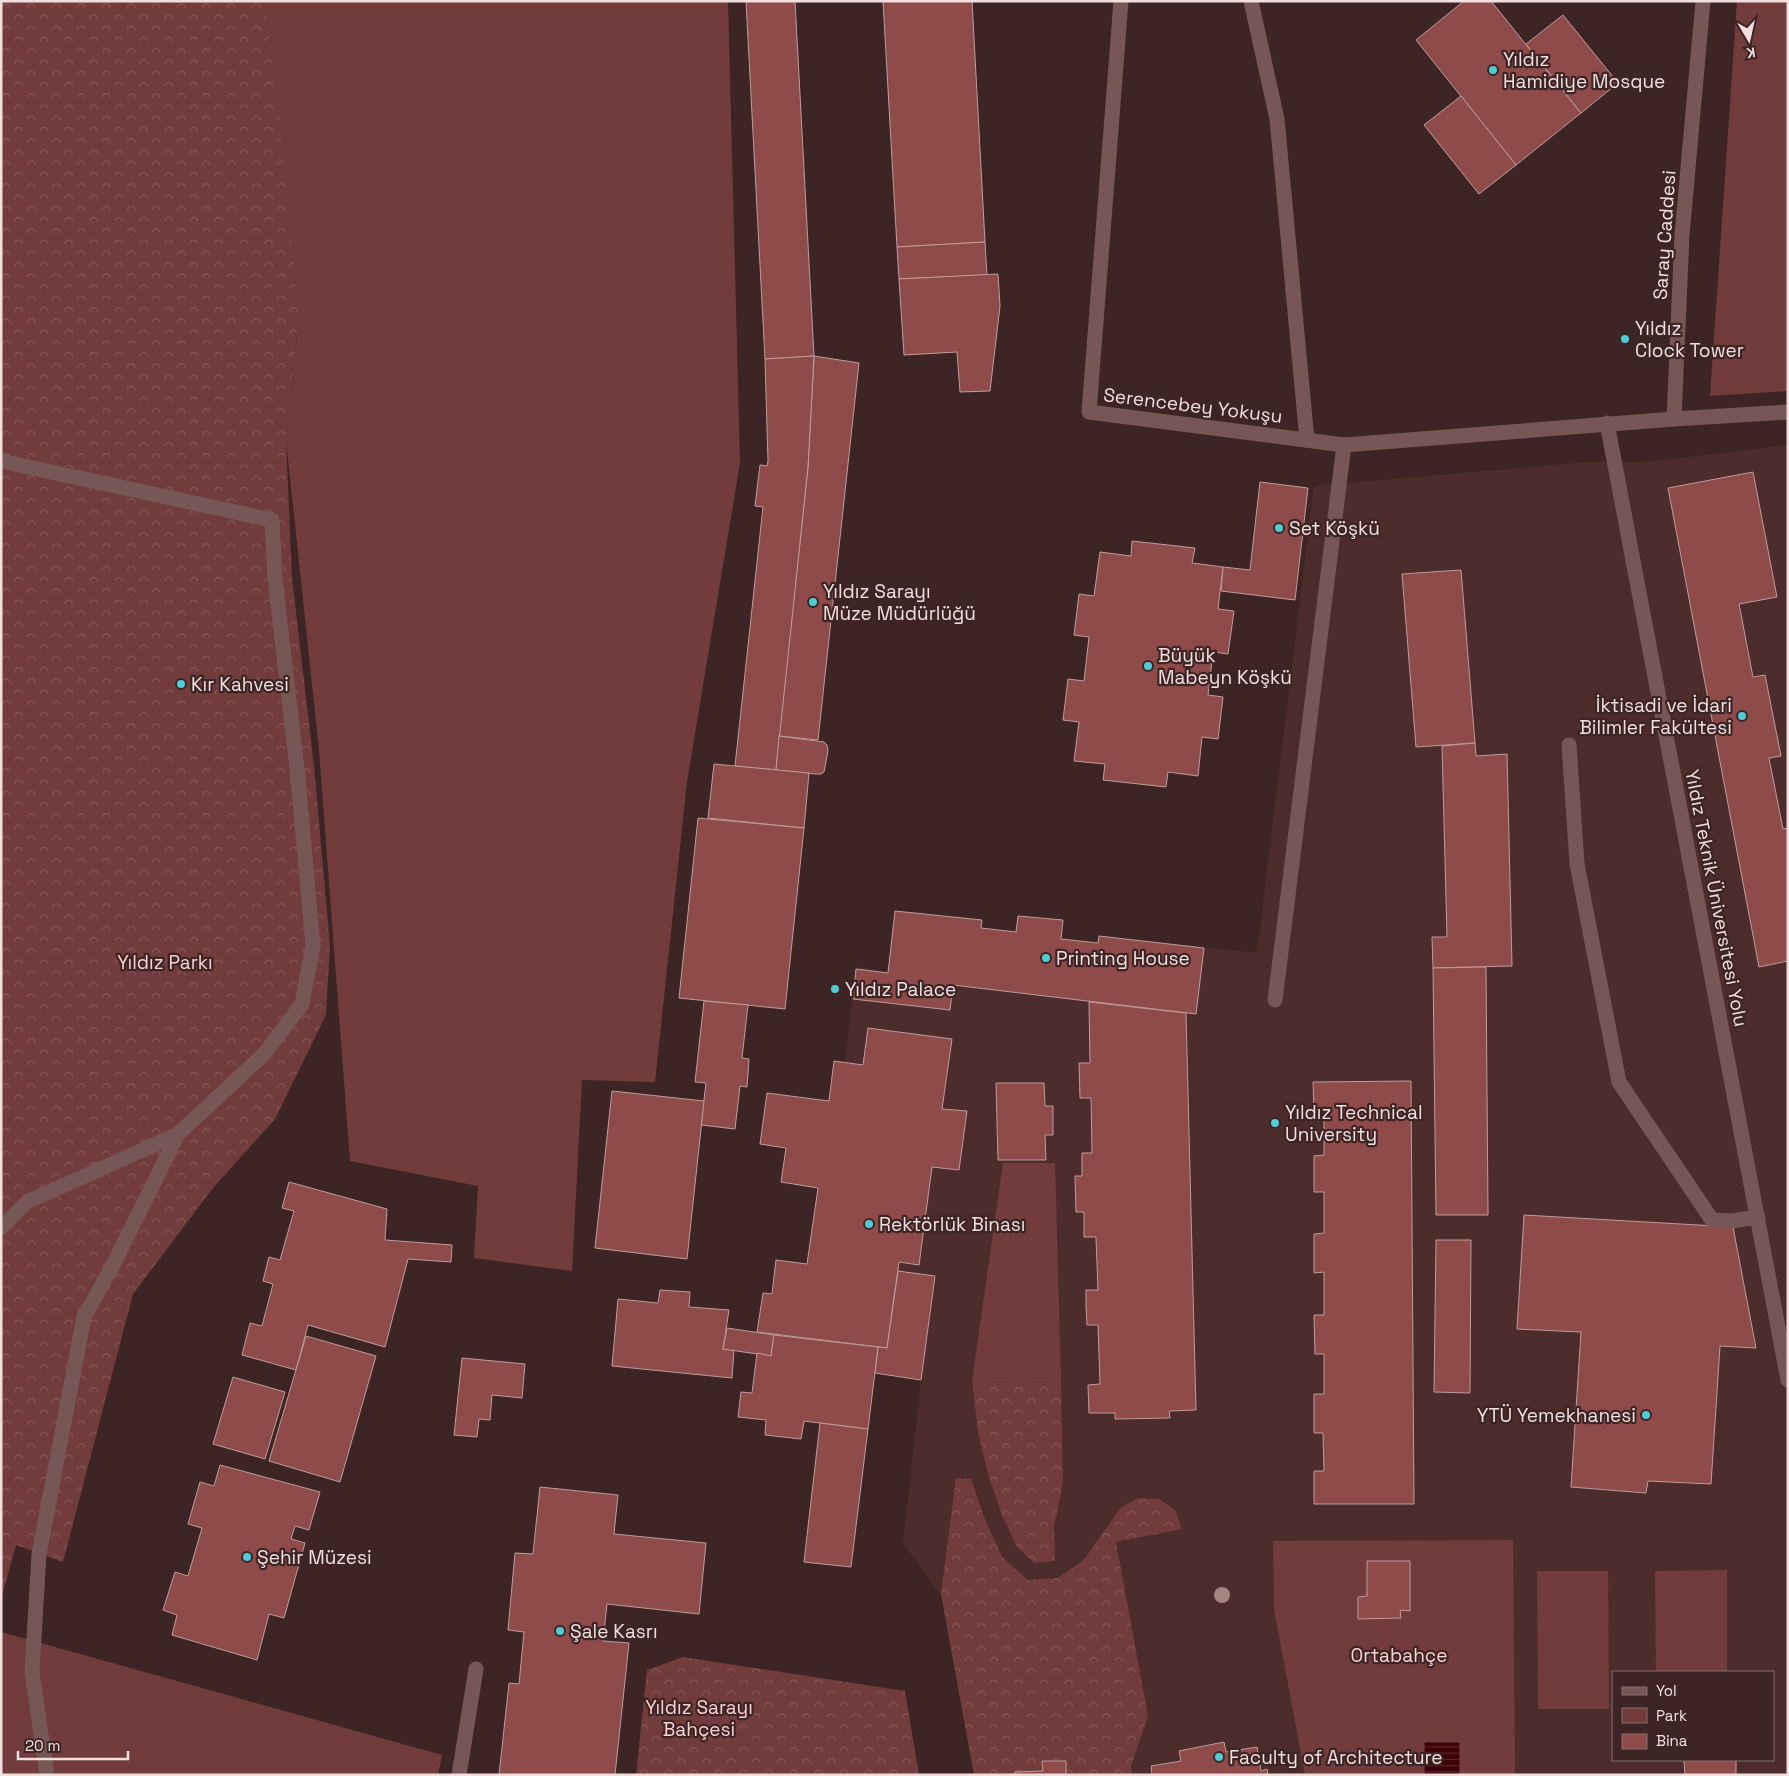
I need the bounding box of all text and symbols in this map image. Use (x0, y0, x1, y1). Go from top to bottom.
north arrow (1724, 15, 1774, 65)
text: K (1745, 43, 1757, 62)
place label: Yıldız Hamidiye Mosque (1503, 47, 1665, 94)
marker: Yıldız Hamidiye Mosque (1487, 64, 1499, 76)
street label: Saray Caddesi (1647, 169, 1681, 301)
place label: Yıldız Clock Tower (1635, 316, 1744, 363)
marker: Yıldız Clock Tower (1619, 333, 1631, 345)
street label: Serencebey Yokuşu (1102, 382, 1284, 429)
place label: Set Köşkü (1289, 516, 1380, 541)
marker: Set Köşkü (1273, 522, 1285, 534)
place label: Yıldız Sarayı Müze Müdürlüğü (823, 579, 976, 626)
marker: Yıldız Sarayı Müze Müdürlüğü (807, 596, 819, 608)
place label: Büyük Mabeyn Köşkü (1158, 643, 1292, 690)
marker: Büyük Mabeyn Köşkü (1142, 660, 1154, 672)
place label: Kır Kahvesi (191, 672, 289, 697)
marker: Kır Kahvesi (175, 678, 187, 690)
place label: İktisadi ve İdari Bilimler Fakültesi (1579, 693, 1732, 740)
marker: İktisadi ve İdari Bilimler Fakültesi (1736, 710, 1748, 722)
street label: Yıldız Teknik Üniversitesi Yolu (1679, 767, 1754, 1029)
place label: Printing House (1056, 946, 1190, 971)
park label: Yıldız Parkı (117, 950, 213, 975)
marker: Printing House (1040, 952, 1052, 964)
place label: Yıldız Palace (845, 977, 956, 1002)
marker: Yıldız Palace (829, 983, 841, 995)
place label: Yıldız Technical University (1285, 1100, 1423, 1147)
marker: Yıldız Technical University (1269, 1117, 1281, 1129)
place label: Rektörlük Binası (879, 1212, 1026, 1237)
marker: Rektörlük Binası (863, 1218, 875, 1230)
place label: YTÜ Yemekhanesi (1477, 1403, 1636, 1428)
marker: YTÜ Yemekhanesi (1640, 1409, 1652, 1421)
place label: Şehir Müzesi (257, 1545, 372, 1570)
marker: Şehir Müzesi (241, 1551, 253, 1563)
place label: Şale Kasrı (570, 1619, 658, 1644)
marker: Şale Kasrı (554, 1625, 566, 1637)
park label: Ortabahçe (1351, 1643, 1447, 1668)
legend (1612, 1671, 1774, 1761)
text: Yol (1656, 1681, 1677, 1700)
park label: Yıldız Sarayı Bahçesi (645, 1695, 753, 1742)
text: Park (1656, 1706, 1687, 1725)
scale bar (18, 1728, 128, 1760)
text: Bina (1656, 1731, 1688, 1750)
text: 20 m (25, 1736, 60, 1755)
place label: Faculty of Architecture (1229, 1745, 1443, 1770)
marker: Faculty of Architecture (1213, 1751, 1225, 1763)

